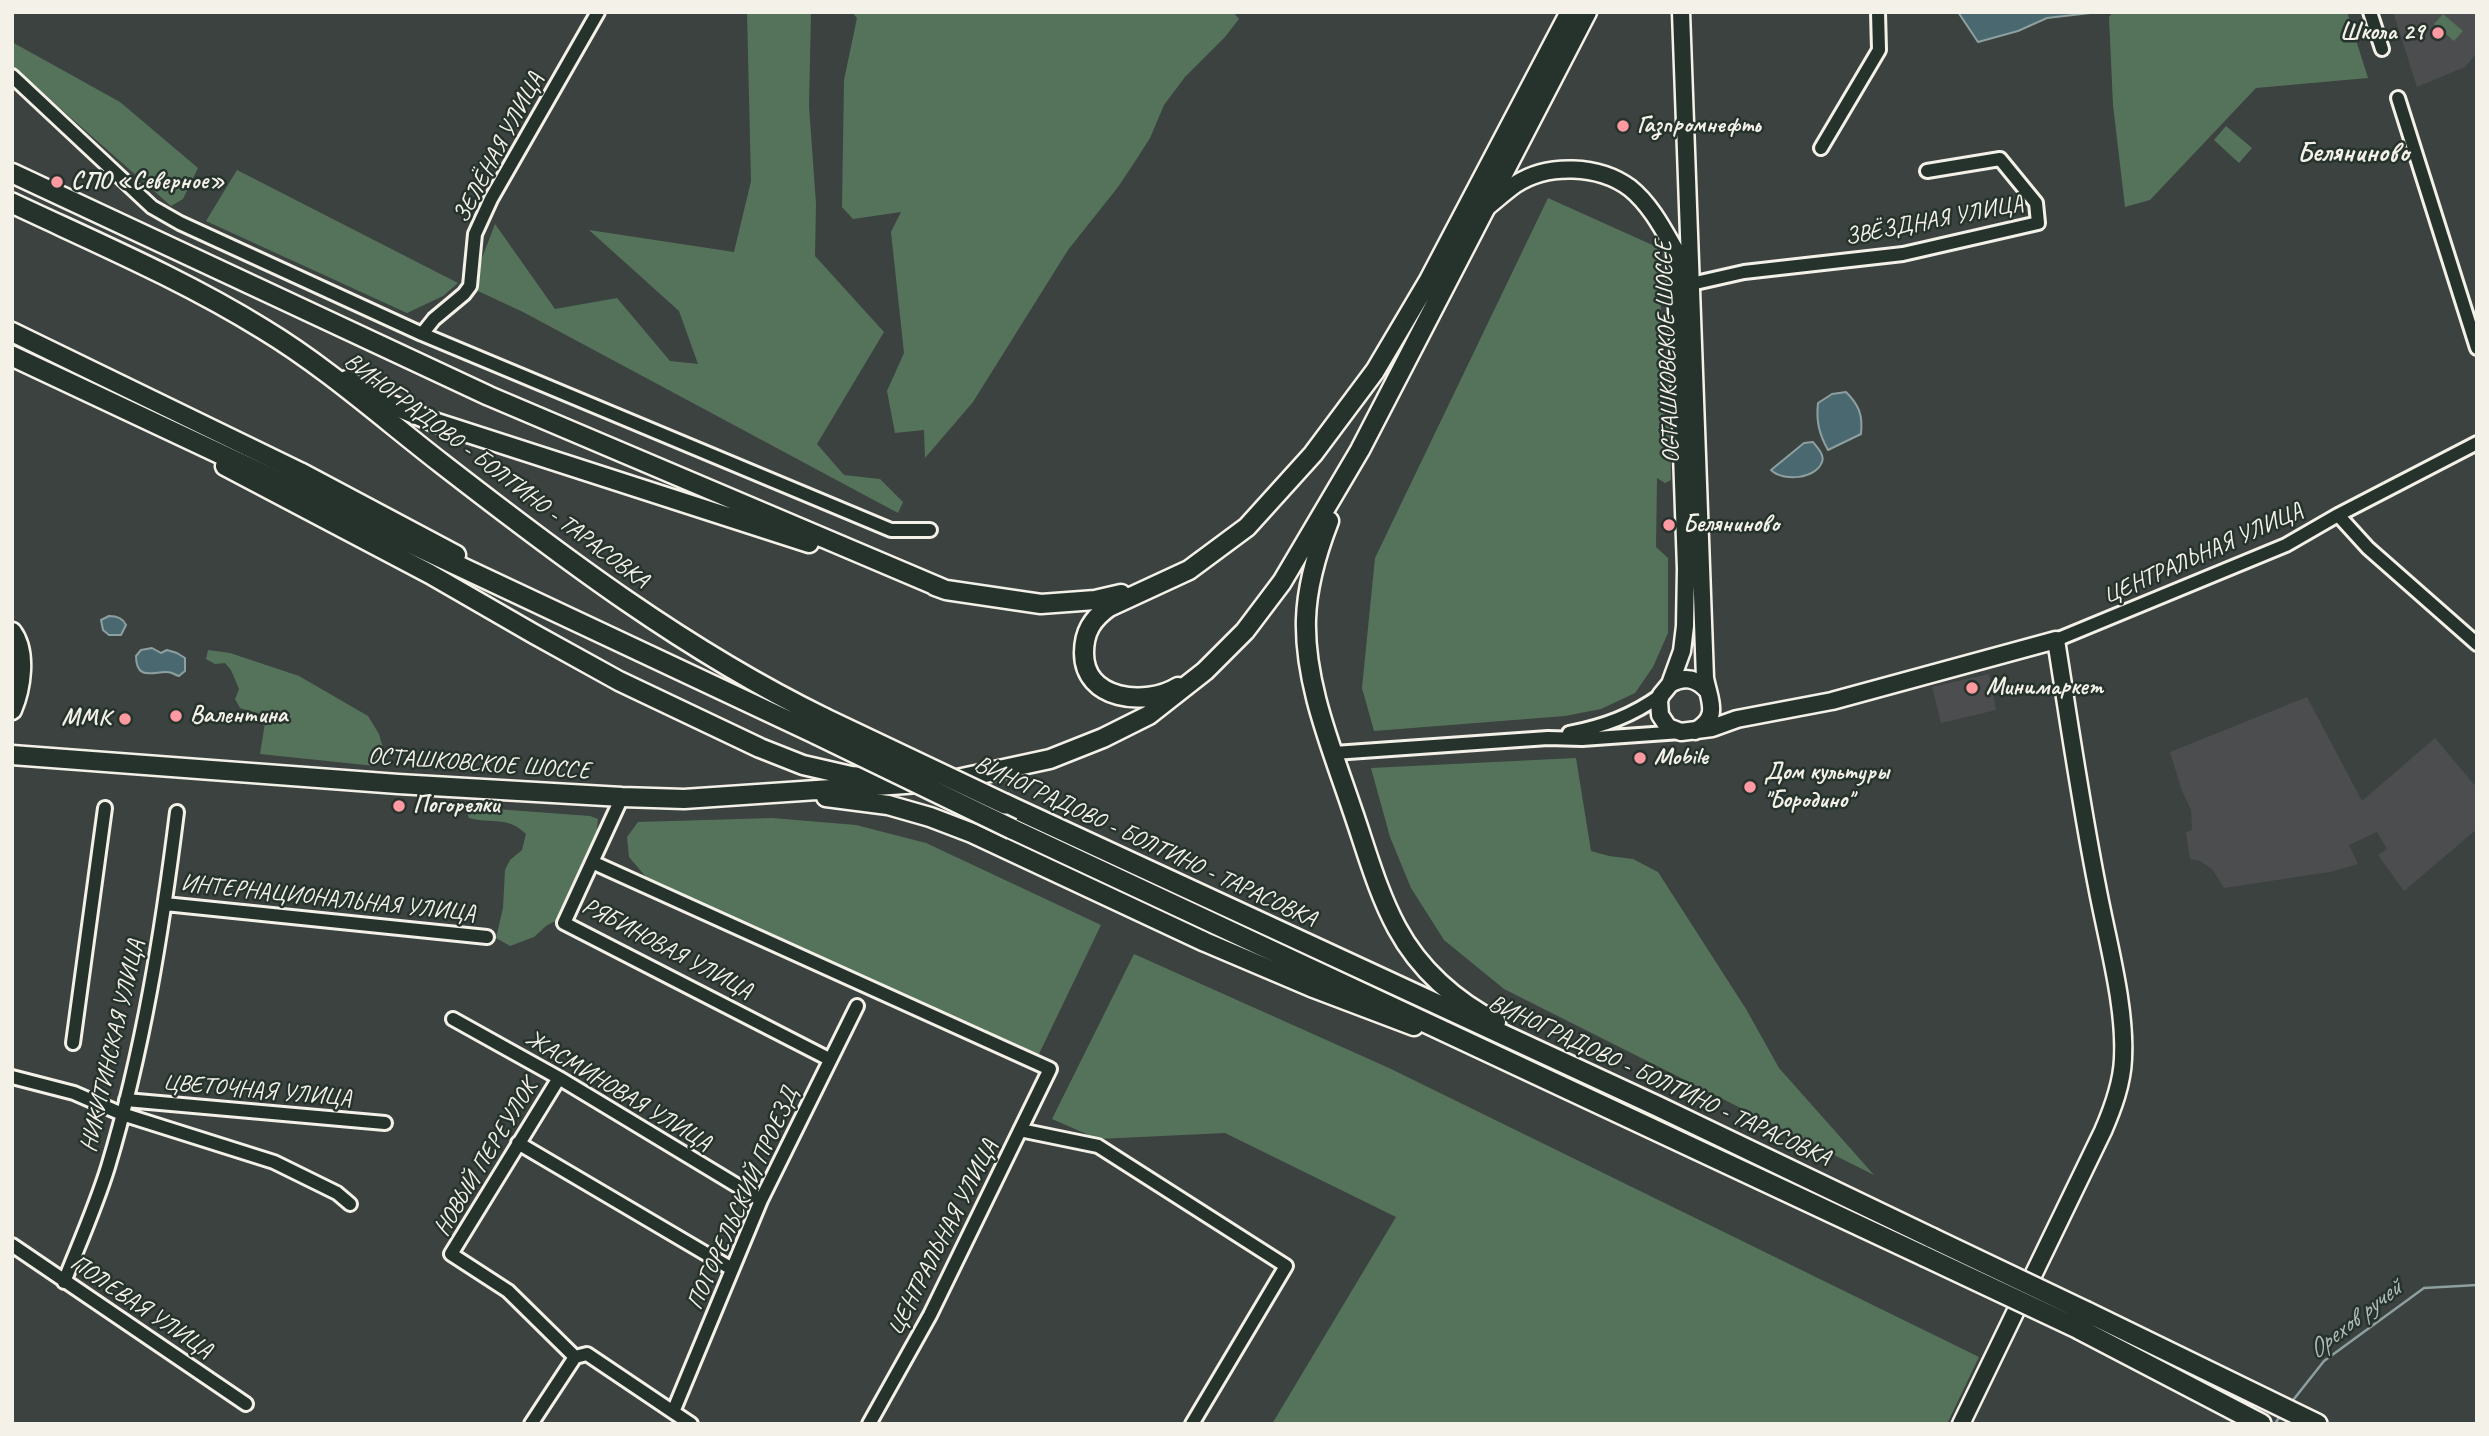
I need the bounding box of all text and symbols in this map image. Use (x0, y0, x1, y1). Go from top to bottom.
place label: Школа 29 (2340, 19, 2424, 47)
marker: Школа 29 (2430, 25, 2446, 41)
street label: ЗЕЛЁНАЯ УЛИЦА (447, 68, 551, 228)
place label: Газпромнефть (1637, 112, 1760, 140)
marker: Газпромнефть (1615, 118, 1631, 134)
district label: Беляниново (2297, 137, 2409, 171)
place label: СПО «Северное» (71, 168, 225, 196)
marker: СПО «Северное» (49, 174, 65, 190)
street label: ЗВЁЗДНАЯ УЛИЦА (1842, 190, 2026, 252)
street label: ОСТАШКОВСКОЕ ШОССЕ (1650, 240, 1686, 464)
street label: ВИНОГРАДОВО - БОЛТИНО - ТАРАСОВКА (338, 347, 654, 595)
street label: ЦЕНТРАЛЬНАЯ УЛИЦА (2099, 497, 2307, 611)
place label: Беляниново (1683, 511, 1779, 539)
marker: Беляниново (1661, 517, 1677, 533)
place label: Минимаркет (1986, 674, 2103, 702)
marker: Минимаркет (1964, 680, 1980, 696)
place label: Валентина (190, 702, 287, 730)
place label: ММК (62, 705, 111, 733)
marker: Валентина (168, 708, 184, 724)
marker: ММК (117, 711, 133, 727)
street label: ОСТАШКОВСКОЕ ШОССЕ (367, 742, 591, 786)
place label: Mobile (1654, 744, 1708, 772)
street label: ВИНОГРАДОВО - БОЛТИНО - ТАРАСОВКА (969, 750, 1321, 934)
marker: Mobile (1632, 750, 1648, 766)
place label: Дом культуры "Бородино" (1764, 759, 1889, 815)
marker: Дом культуры "Бородино" (1742, 779, 1758, 795)
place label: Погорелки (413, 792, 499, 820)
marker: Погорелки (391, 798, 407, 814)
street label: ИНТЕРНАЦИОНАЛЬНАЯ УЛИЦА (179, 869, 477, 929)
street label: РЯБИНОВАЯ УЛИЦА (577, 892, 757, 1006)
street label: НИКИТИНСКАЯ УЛИЦА (75, 937, 151, 1155)
street label: ВИНОГРАДОВО - БОЛТИНО - ТАРАСОВКА (1483, 989, 1835, 1173)
street label: ЖАСМИНОВАЯ УЛИЦА (520, 1024, 716, 1158)
street label: ЦВЕТОЧНАЯ УЛИЦА (161, 1068, 353, 1114)
street label: НОВЫЙ ПЕРЕУЛОК (428, 1075, 544, 1241)
street label: ПОГОРЕЛЬСКИЙ ПРОЕЗД (681, 1084, 805, 1314)
street label: ЦЕНТРАЛЬНАЯ УЛИЦА (881, 1135, 1005, 1341)
street label: ПОЛЕВАЯ УЛИЦА (64, 1249, 218, 1365)
water label: Орехов ручей (2302, 1274, 2408, 1366)

